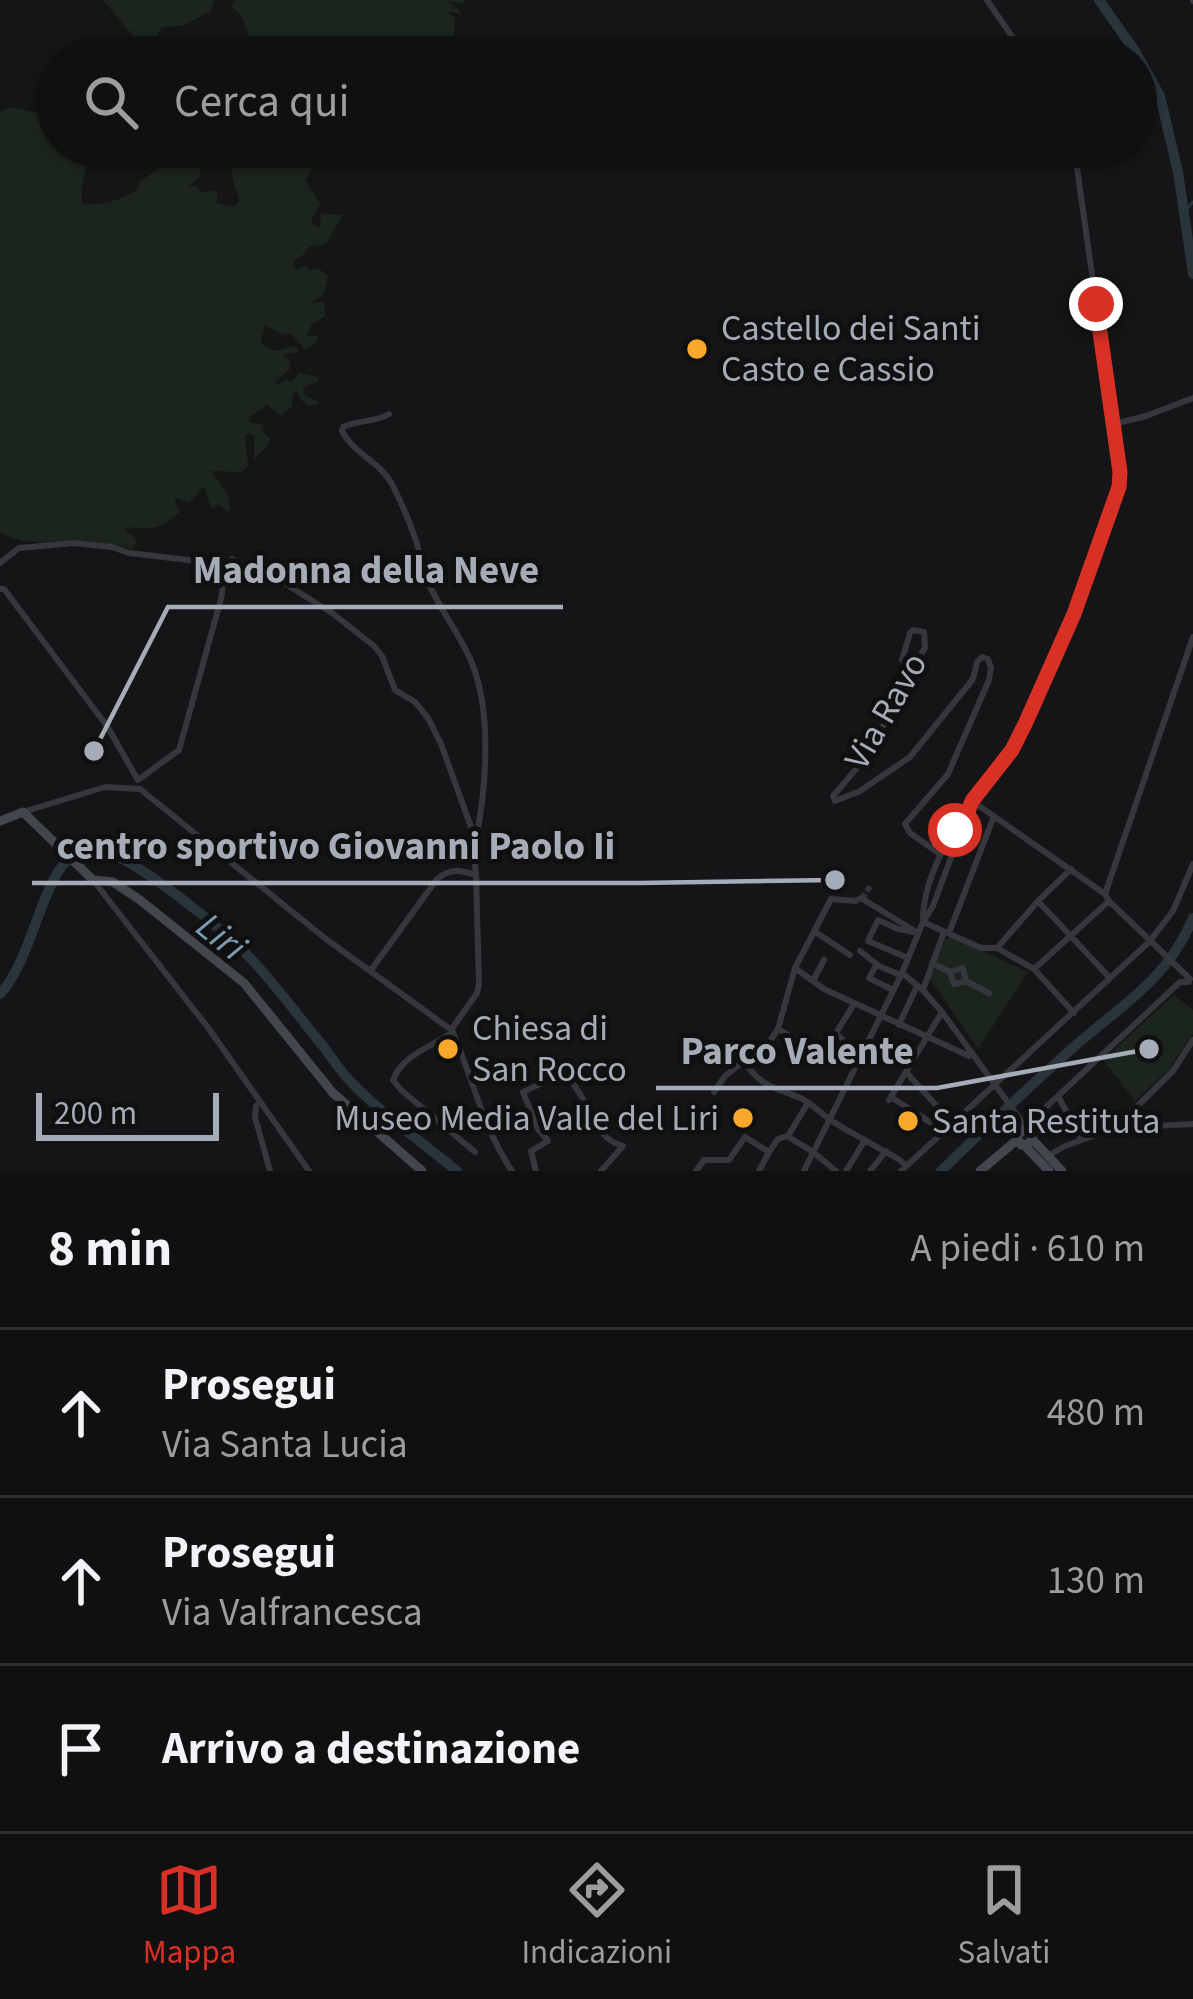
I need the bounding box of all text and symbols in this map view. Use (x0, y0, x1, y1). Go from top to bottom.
search box (36, 36, 1157, 168)
icon: search (78, 69, 144, 135)
text: Cerca qui (174, 70, 349, 134)
route end (1069, 277, 1123, 331)
place label: Castello dei Santi Casto e Cassio (721, 303, 981, 395)
marker: Castello dei Santi Casto e Cassio (684, 336, 710, 362)
callout: Madonna della Neve (168, 532, 563, 607)
text: Madonna della Neve (193, 543, 539, 599)
street label: Via Ravo (832, 643, 940, 779)
route start (928, 803, 982, 857)
callout: centro sportivo Giovanni Paolo Ii (32, 808, 639, 883)
text: centro sportivo Giovanni Paolo Ii (57, 819, 615, 875)
water label: Liri (184, 900, 259, 975)
place label: Chiesa di San Rocco (472, 1003, 627, 1095)
callout: Parco Valente (656, 1013, 937, 1088)
text: Parco Valente (680, 1024, 914, 1080)
marker: Chiesa di San Rocco (435, 1036, 461, 1062)
scale bar (36, 1087, 219, 1140)
text: 200 m (54, 1090, 137, 1137)
place label: Museo Media Valle del Liri (334, 1093, 719, 1144)
place label: Santa Restituta (932, 1096, 1160, 1147)
marker: Museo Media Valle del Liri (730, 1105, 756, 1131)
marker: Santa Restituta (895, 1108, 921, 1134)
text: 8 min (48, 1213, 172, 1285)
text: A piedi · 610 m (911, 1221, 1145, 1277)
text: Prosegui (162, 1353, 336, 1417)
icon: ahead (48, 1380, 114, 1446)
text: 480 m (1047, 1385, 1145, 1441)
text: Via Santa Lucia (162, 1417, 408, 1473)
text: Prosegui (162, 1521, 336, 1585)
icon: ahead (48, 1548, 114, 1614)
text: 130 m (1047, 1553, 1145, 1609)
text: Via Valfrancesca (162, 1585, 423, 1641)
icon: arrive (48, 1716, 114, 1782)
text: Arrivo a destinazione (162, 1717, 580, 1781)
tab: Mappa (143, 1857, 236, 1976)
tab: Indicazioni (521, 1857, 672, 1976)
tab: Salvati (957, 1857, 1050, 1976)

